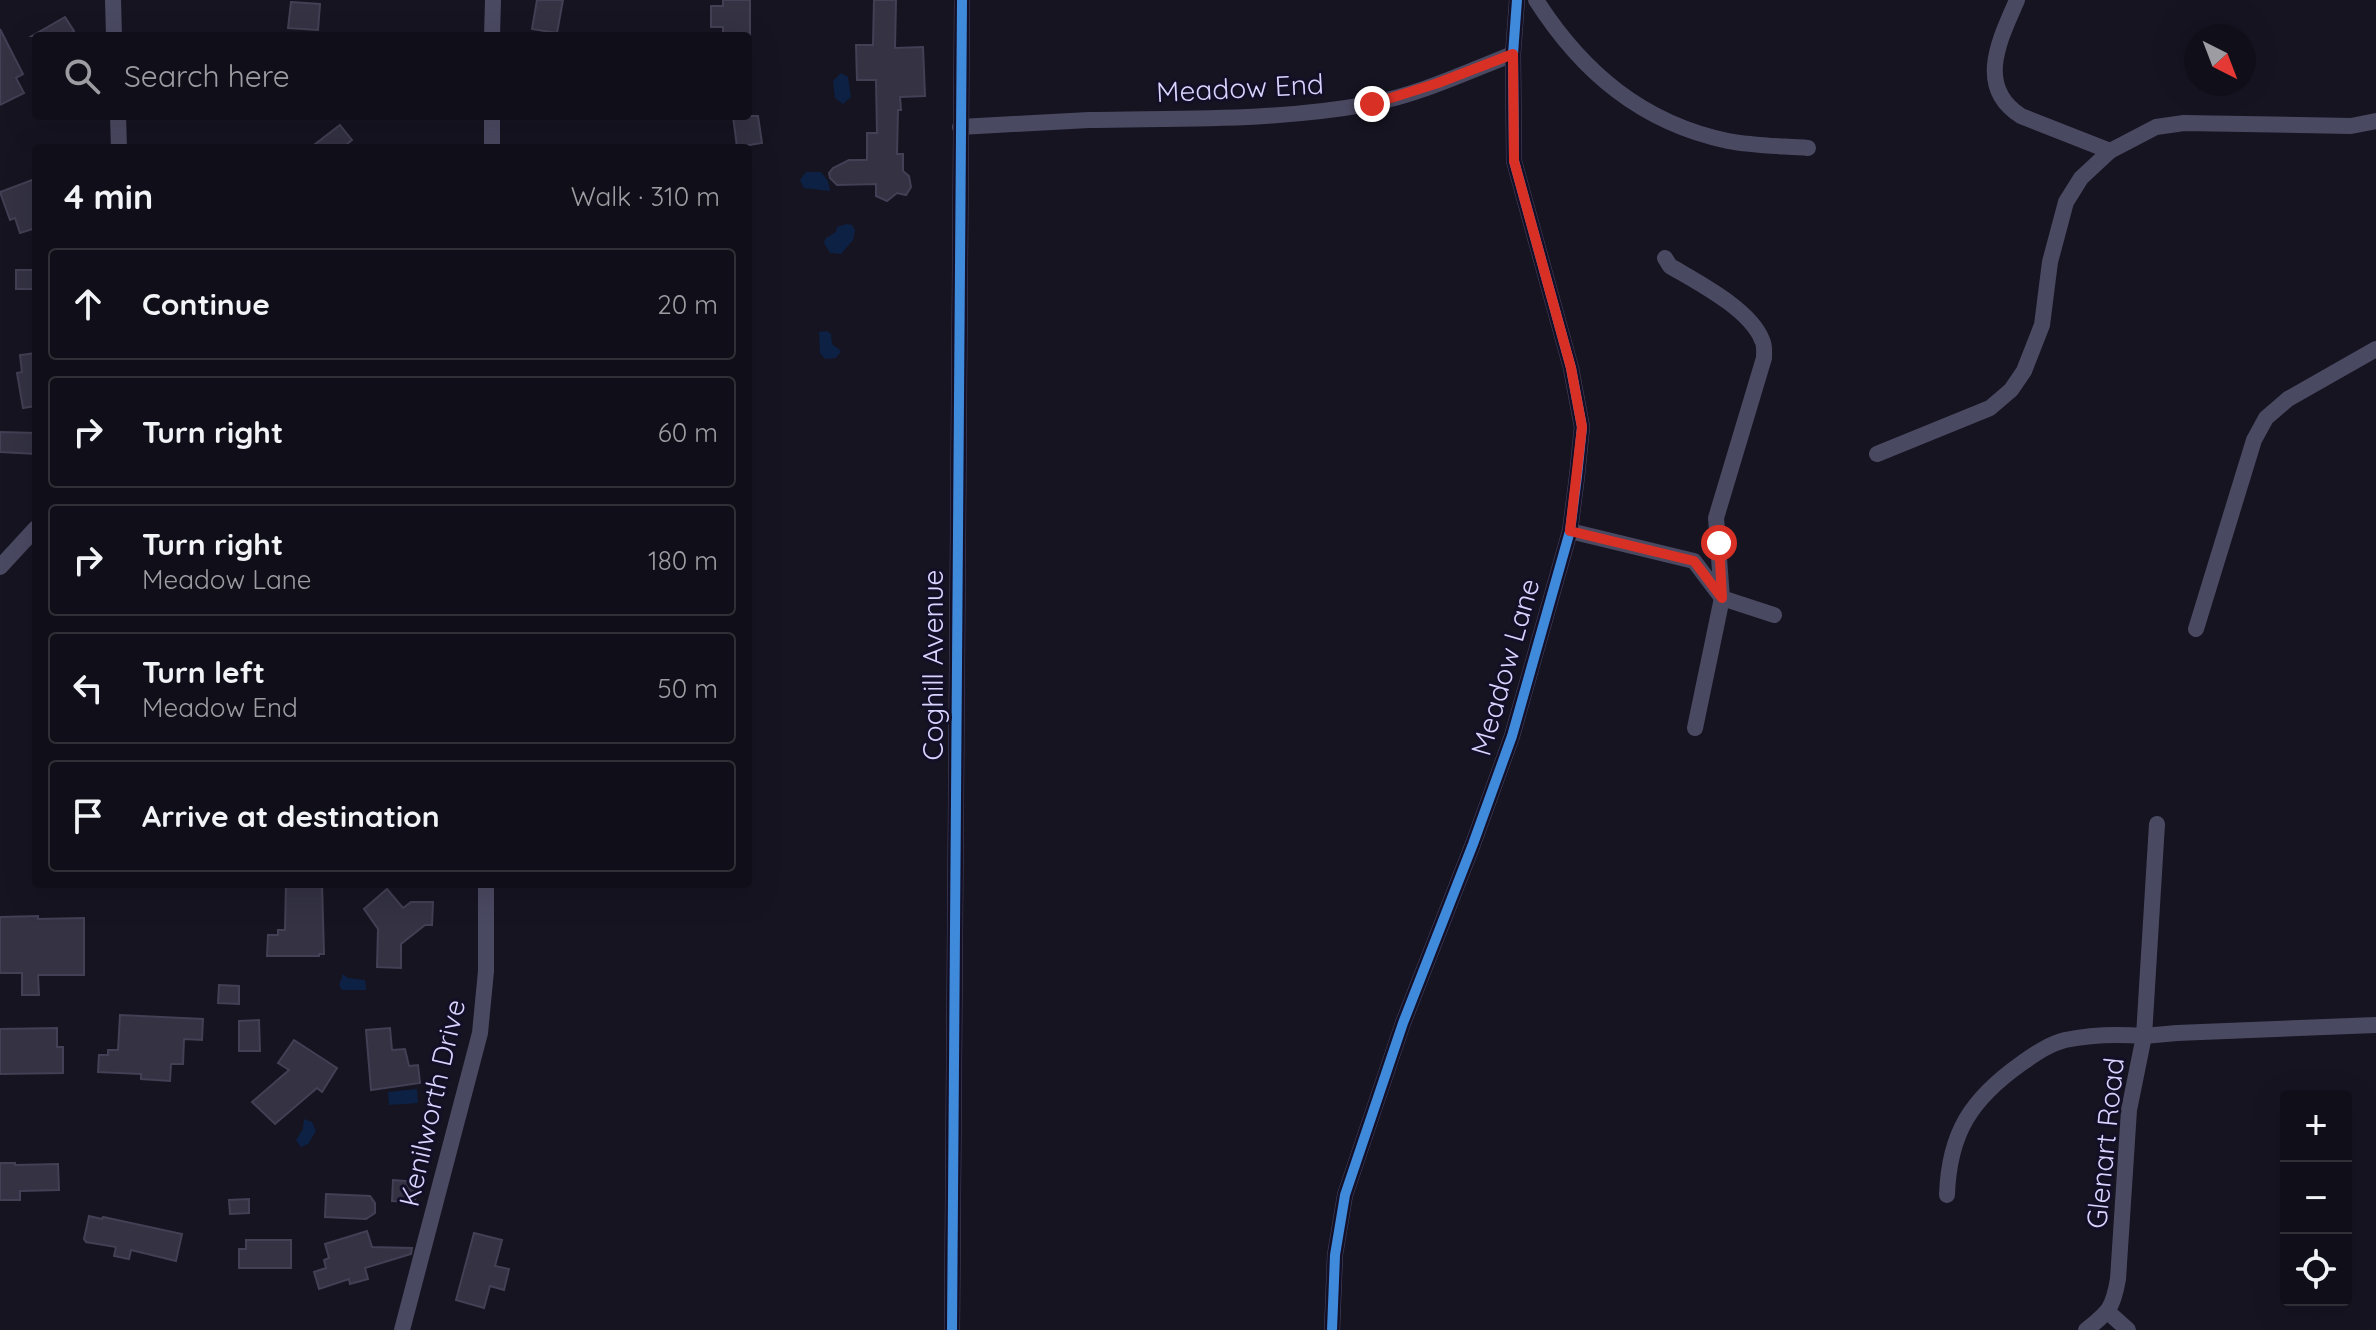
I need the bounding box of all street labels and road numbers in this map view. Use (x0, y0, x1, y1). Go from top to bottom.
street label: Meadow End (1155, 66, 1325, 109)
street label: Coghill Avenue (915, 570, 950, 760)
street label: Meadow Lane (1463, 574, 1546, 759)
street label: Kenilworth Drive (391, 996, 472, 1210)
street label: Glenart Road (2078, 1056, 2131, 1230)

